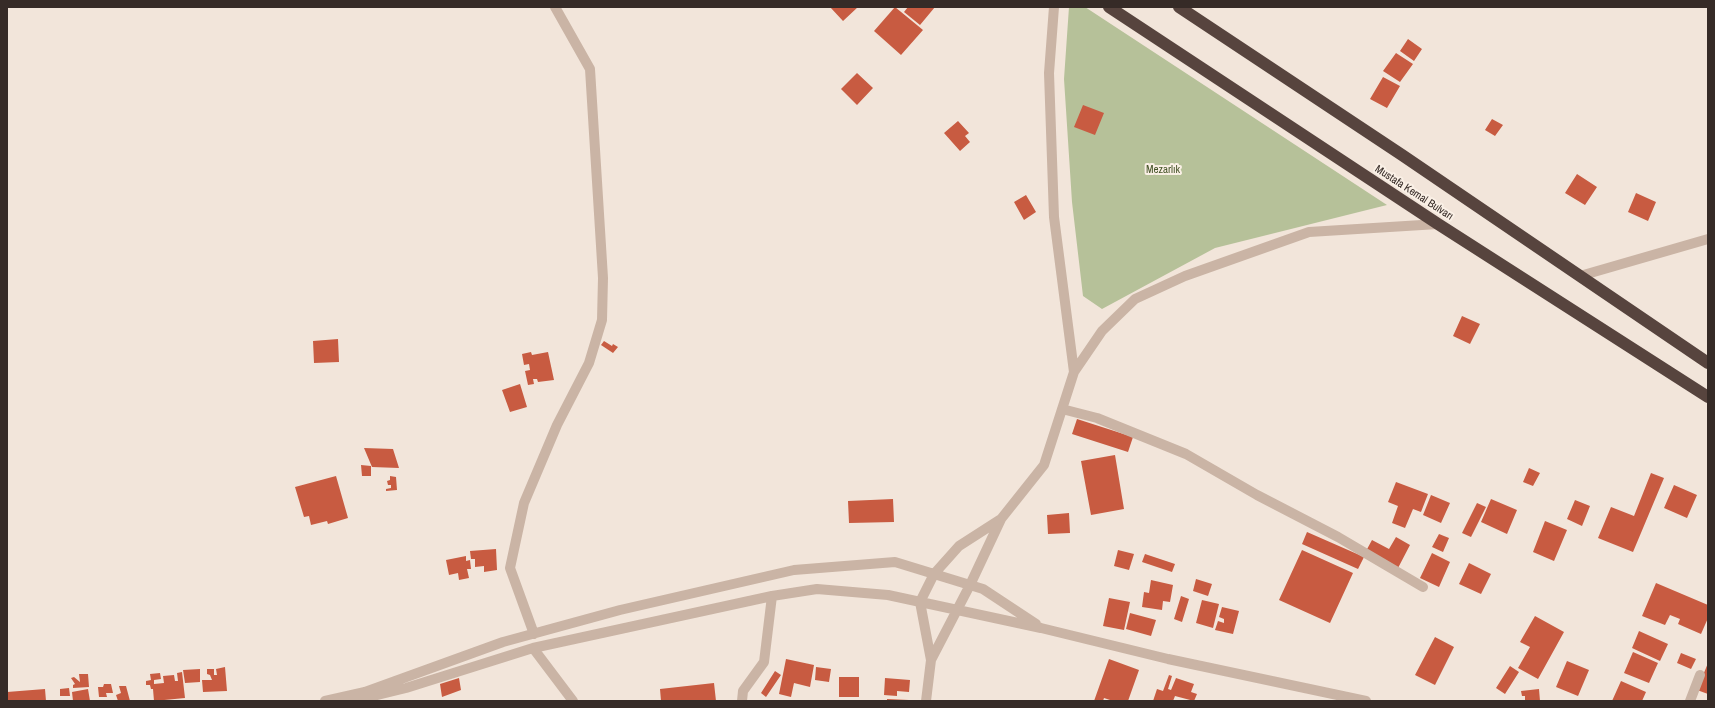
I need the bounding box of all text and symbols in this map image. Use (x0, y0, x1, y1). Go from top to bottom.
park label: Mezarlık (1146, 163, 1180, 177)
street label: Mustafa Kemal Bulvarı (1372, 163, 1456, 223)

